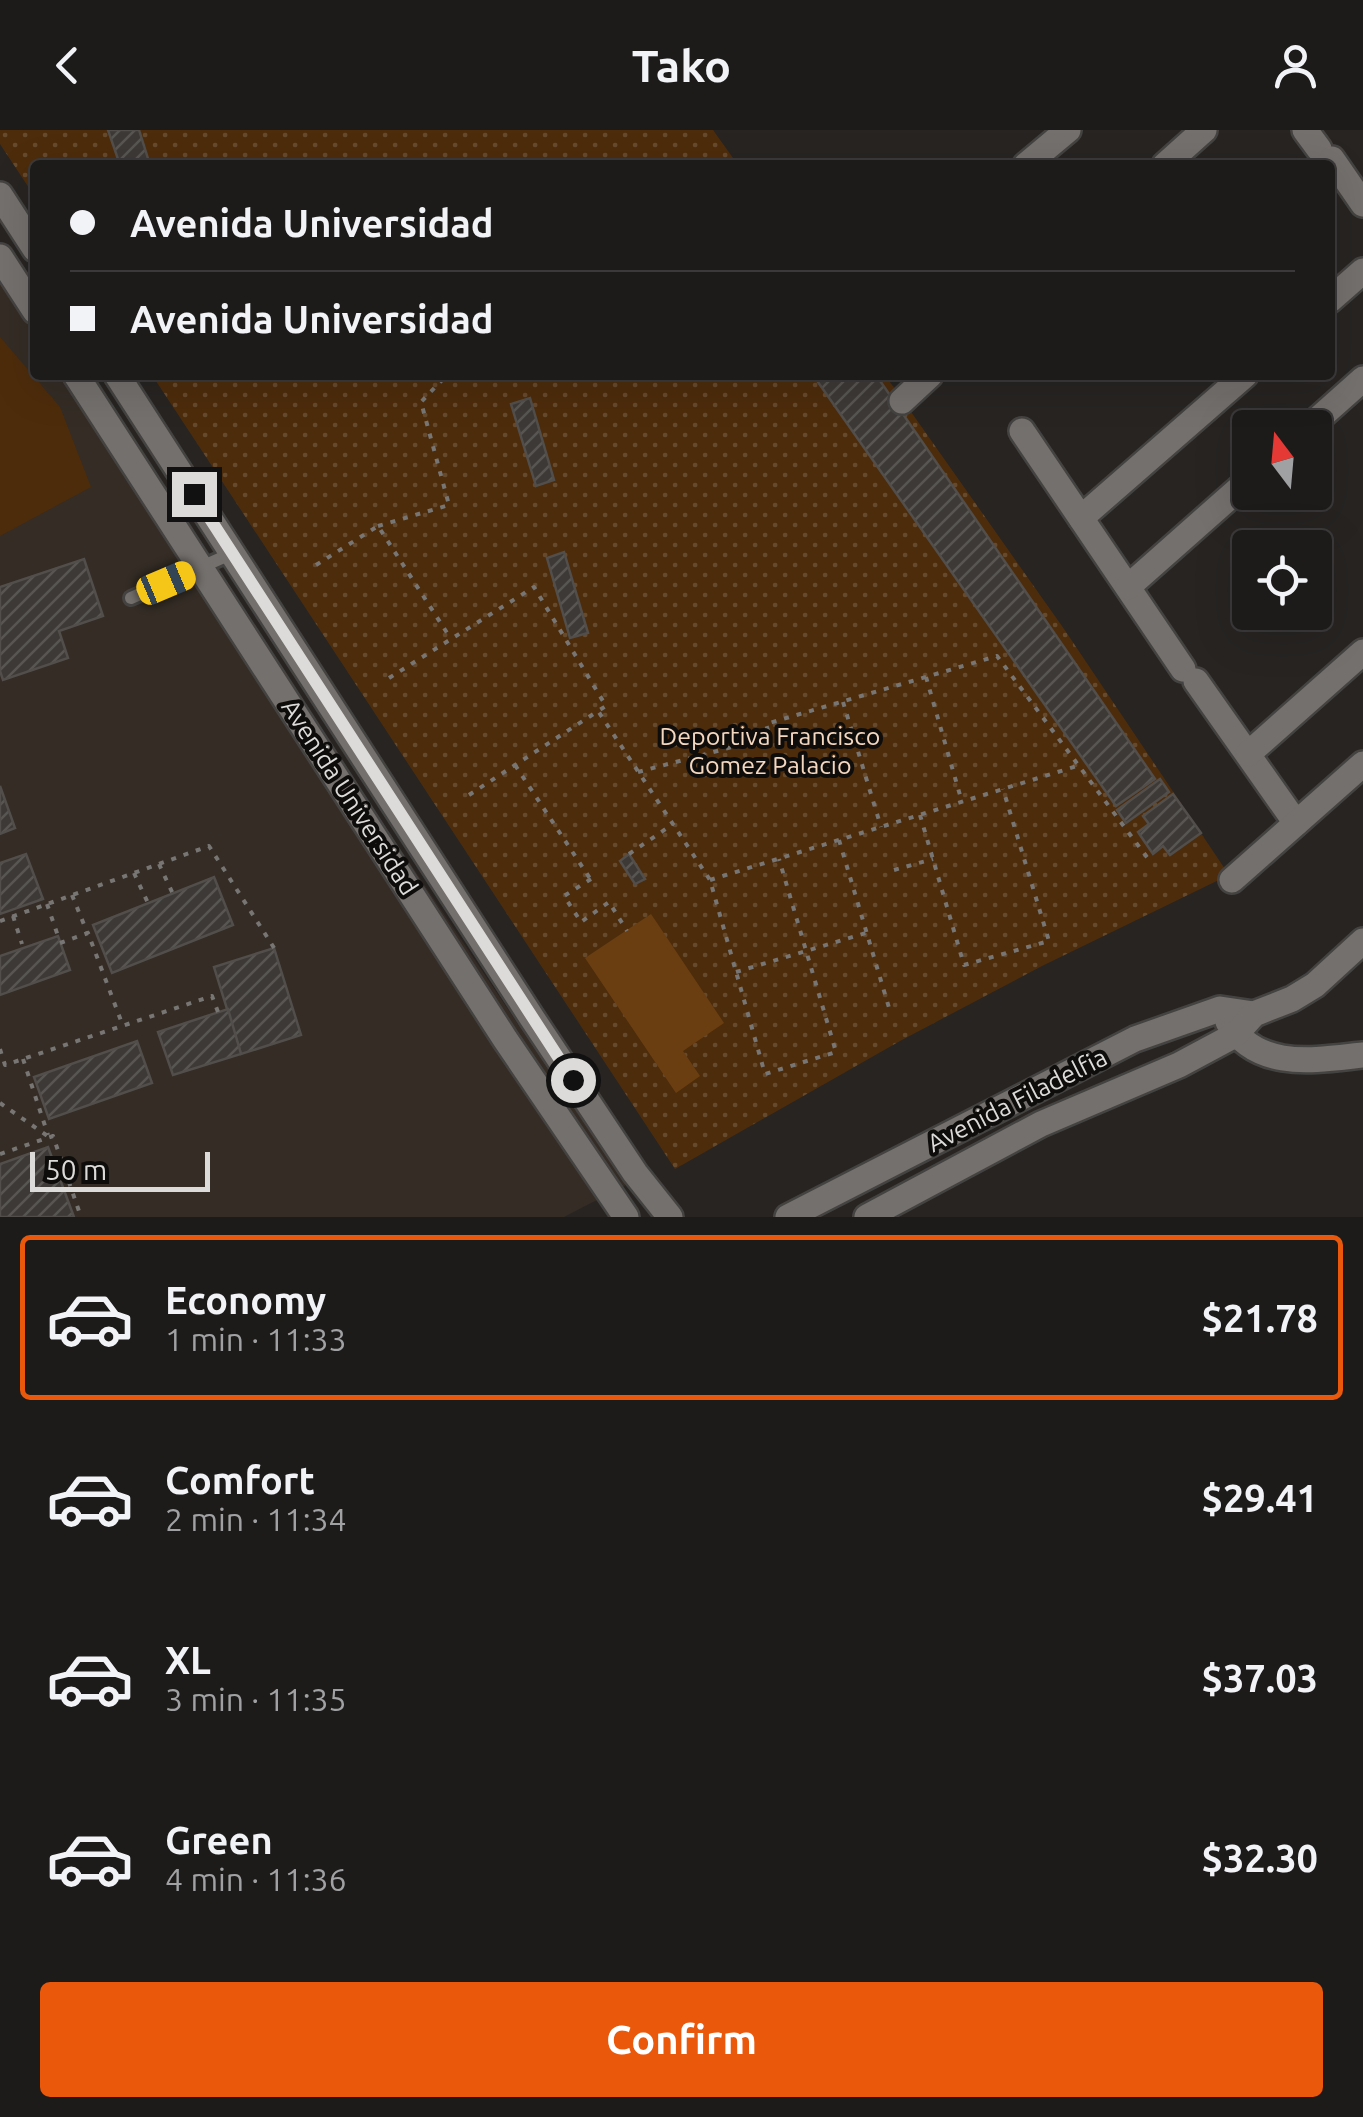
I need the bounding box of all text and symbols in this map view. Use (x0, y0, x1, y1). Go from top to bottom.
icon: back (40, 38, 95, 93)
icon: person (1268, 38, 1323, 93)
text: Tako (632, 40, 731, 91)
text: Avenida Universidad (130, 202, 494, 244)
text: Avenida Universidad (130, 298, 494, 340)
north arrow (1232, 410, 1332, 510)
map controls (1232, 410, 1332, 630)
route end (172, 472, 217, 517)
button: locate (1232, 530, 1332, 630)
car (133, 557, 199, 609)
street label: Avenida Universidad (276, 694, 424, 900)
park label: Deportiva Francisco Gomez Palacio (660, 722, 880, 779)
street label: Avenida Filadelfia (923, 1043, 1111, 1157)
route start (551, 1058, 596, 1103)
scale bar (30, 1147, 210, 1192)
text: 50 m (45, 1154, 107, 1185)
icon: car (45, 1273, 135, 1363)
text: Economy (165, 1279, 326, 1321)
text: $21.78 (1201, 1297, 1318, 1339)
text: 1 min · 11:33 (165, 1321, 347, 1357)
icon: car (45, 1453, 135, 1543)
text: Comfort (165, 1459, 315, 1501)
text: $29.41 (1201, 1477, 1318, 1519)
text: 2 min · 11:34 (165, 1501, 347, 1537)
icon: car (45, 1633, 135, 1723)
text: XL (165, 1639, 211, 1681)
text: $37.03 (1201, 1657, 1318, 1699)
text: 3 min · 11:35 (165, 1681, 347, 1717)
icon: car (45, 1813, 135, 1903)
text: Green (165, 1819, 273, 1861)
text: $32.30 (1201, 1837, 1318, 1879)
text: 4 min · 11:36 (165, 1861, 347, 1897)
button: Confirm (40, 1982, 1323, 2097)

